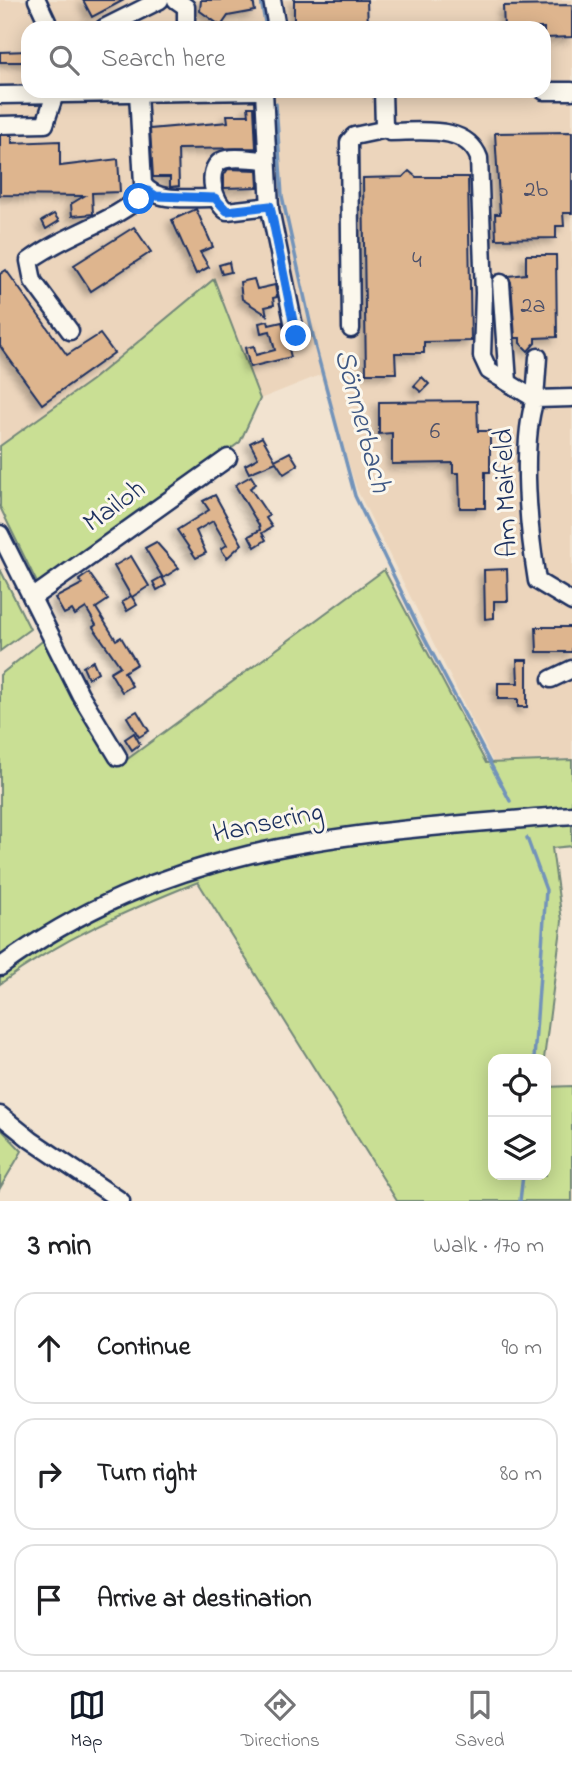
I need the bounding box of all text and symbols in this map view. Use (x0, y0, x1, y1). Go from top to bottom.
search box (21, 21, 551, 98)
icon: search (45, 41, 83, 79)
text: Search here (101, 41, 226, 79)
house number: 2b (524, 173, 549, 208)
route start (123, 183, 154, 214)
house number: 4 (412, 244, 422, 279)
house number: 2a (521, 289, 545, 324)
route end (280, 320, 311, 351)
water label: Sönnerbach (321, 344, 401, 498)
house number: 6 (430, 415, 441, 450)
street label: Am Maifeld (484, 428, 530, 558)
street label: Mailoh (75, 470, 155, 544)
street label: Hansering (209, 792, 327, 856)
map controls (488, 1054, 551, 1180)
button: locate (488, 1054, 551, 1117)
button: layers (488, 1117, 551, 1180)
text: 3 min (28, 1225, 91, 1269)
text: Walk · 170 m (433, 1230, 544, 1263)
icon: ahead (30, 1329, 68, 1367)
text: Continue (97, 1329, 190, 1367)
text: 90 m (502, 1332, 542, 1365)
icon: right (30, 1455, 68, 1493)
text: Turn right (97, 1455, 197, 1493)
text: 80 m (500, 1458, 542, 1491)
icon: arrive (30, 1581, 68, 1619)
text: Arrive at destination (97, 1581, 312, 1619)
tab: Map (68, 1686, 106, 1755)
tab: Directions (241, 1686, 320, 1755)
tab: Saved (455, 1686, 504, 1755)

